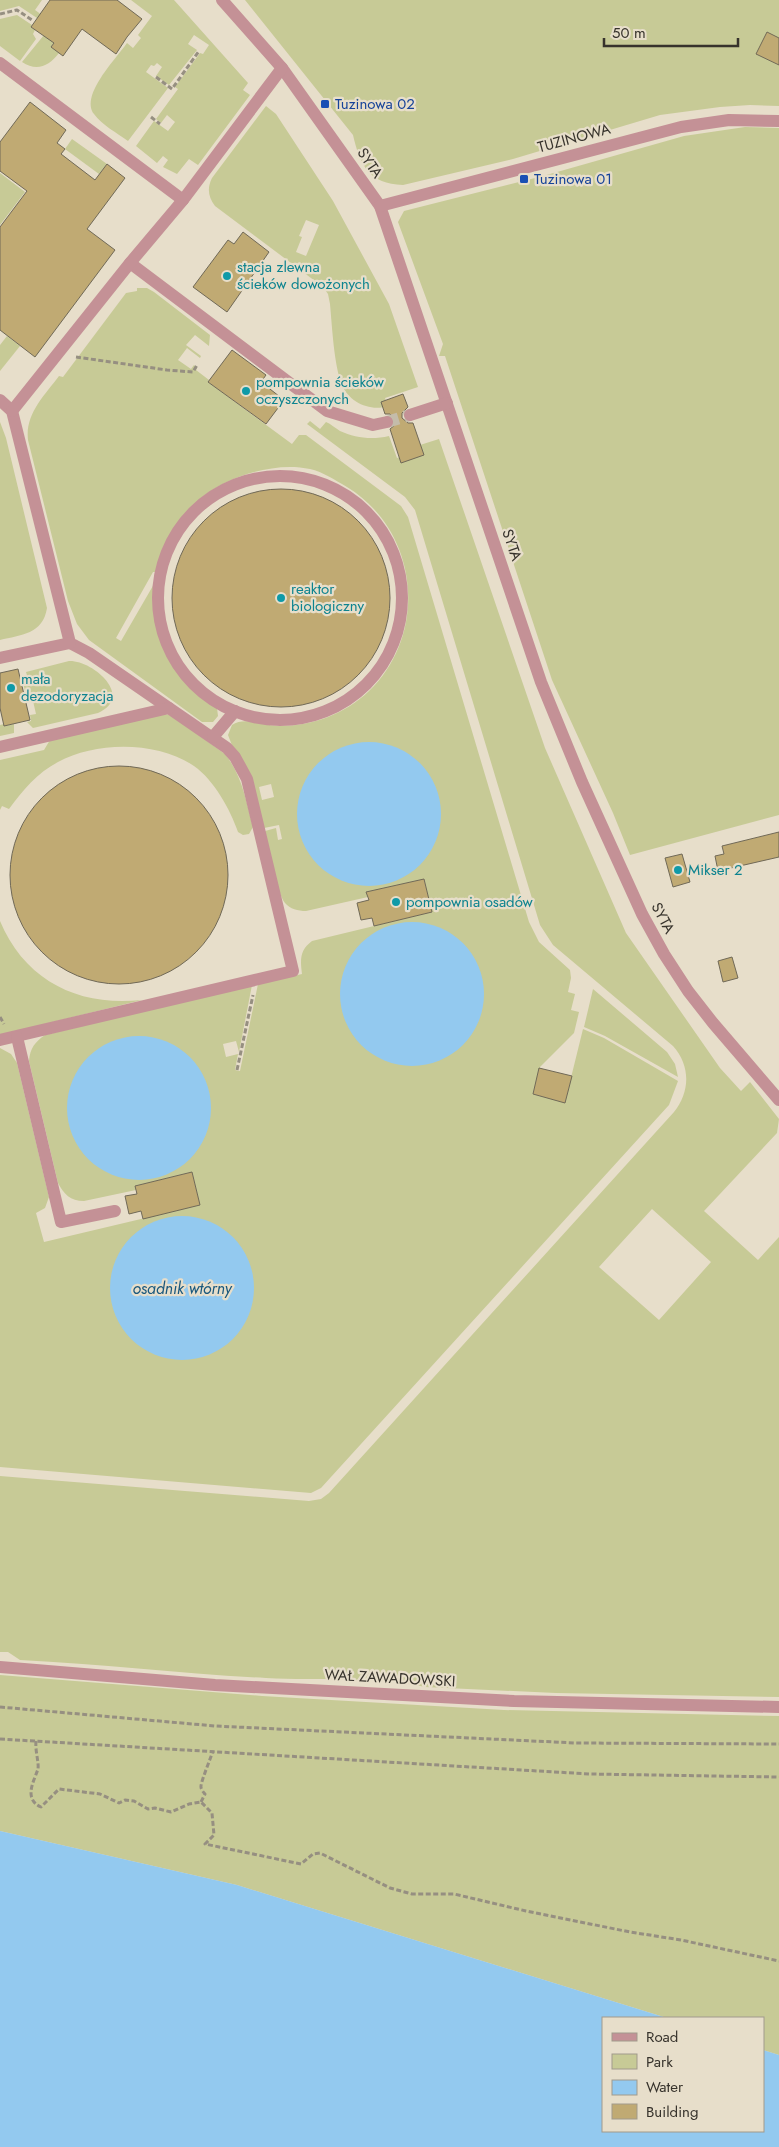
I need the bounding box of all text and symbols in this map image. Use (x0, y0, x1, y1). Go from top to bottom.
scale bar (604, 15, 738, 47)
text: 50 m (612, 22, 646, 44)
place label: Tuzinowa 02 (335, 93, 415, 115)
marker: Tuzinowa 02 (319, 98, 331, 110)
street label: TUZINOWA (535, 118, 613, 158)
street label: SYTA (352, 143, 388, 183)
place label: Tuzinowa 01 (534, 168, 612, 190)
marker: Tuzinowa 01 (518, 173, 530, 185)
place label: stacja zlewna ścieków dowożonych (237, 256, 370, 295)
marker: stacja zlewna ścieków dowożonych (221, 270, 233, 282)
place label: pompownia ścieków oczyszczonych (256, 371, 385, 410)
marker: pompownia ścieków oczyszczonych (240, 385, 252, 397)
street label: SYTA (496, 526, 528, 564)
place label: reaktor biologiczny (291, 578, 365, 617)
marker: reaktor biologiczny (275, 592, 287, 604)
place label: mała dezodoryzacja (21, 668, 114, 707)
marker: mała dezodoryzacja (5, 682, 17, 694)
place label: Mikser 2 (688, 859, 743, 881)
marker: Mikser 2 (672, 864, 684, 876)
place label: pompownia osadów (406, 891, 534, 913)
marker: pompownia osadów (390, 896, 402, 908)
street label: SYTA (646, 899, 680, 938)
water label: osadnik wtórny (132, 1277, 233, 1300)
street label: WAŁ ZAWADOWSKI (324, 1664, 456, 1692)
legend (602, 2017, 764, 2132)
text: Road (646, 2026, 678, 2048)
text: Park (646, 2051, 673, 2073)
text: Water (646, 2076, 684, 2098)
text: Building (646, 2101, 698, 2123)

